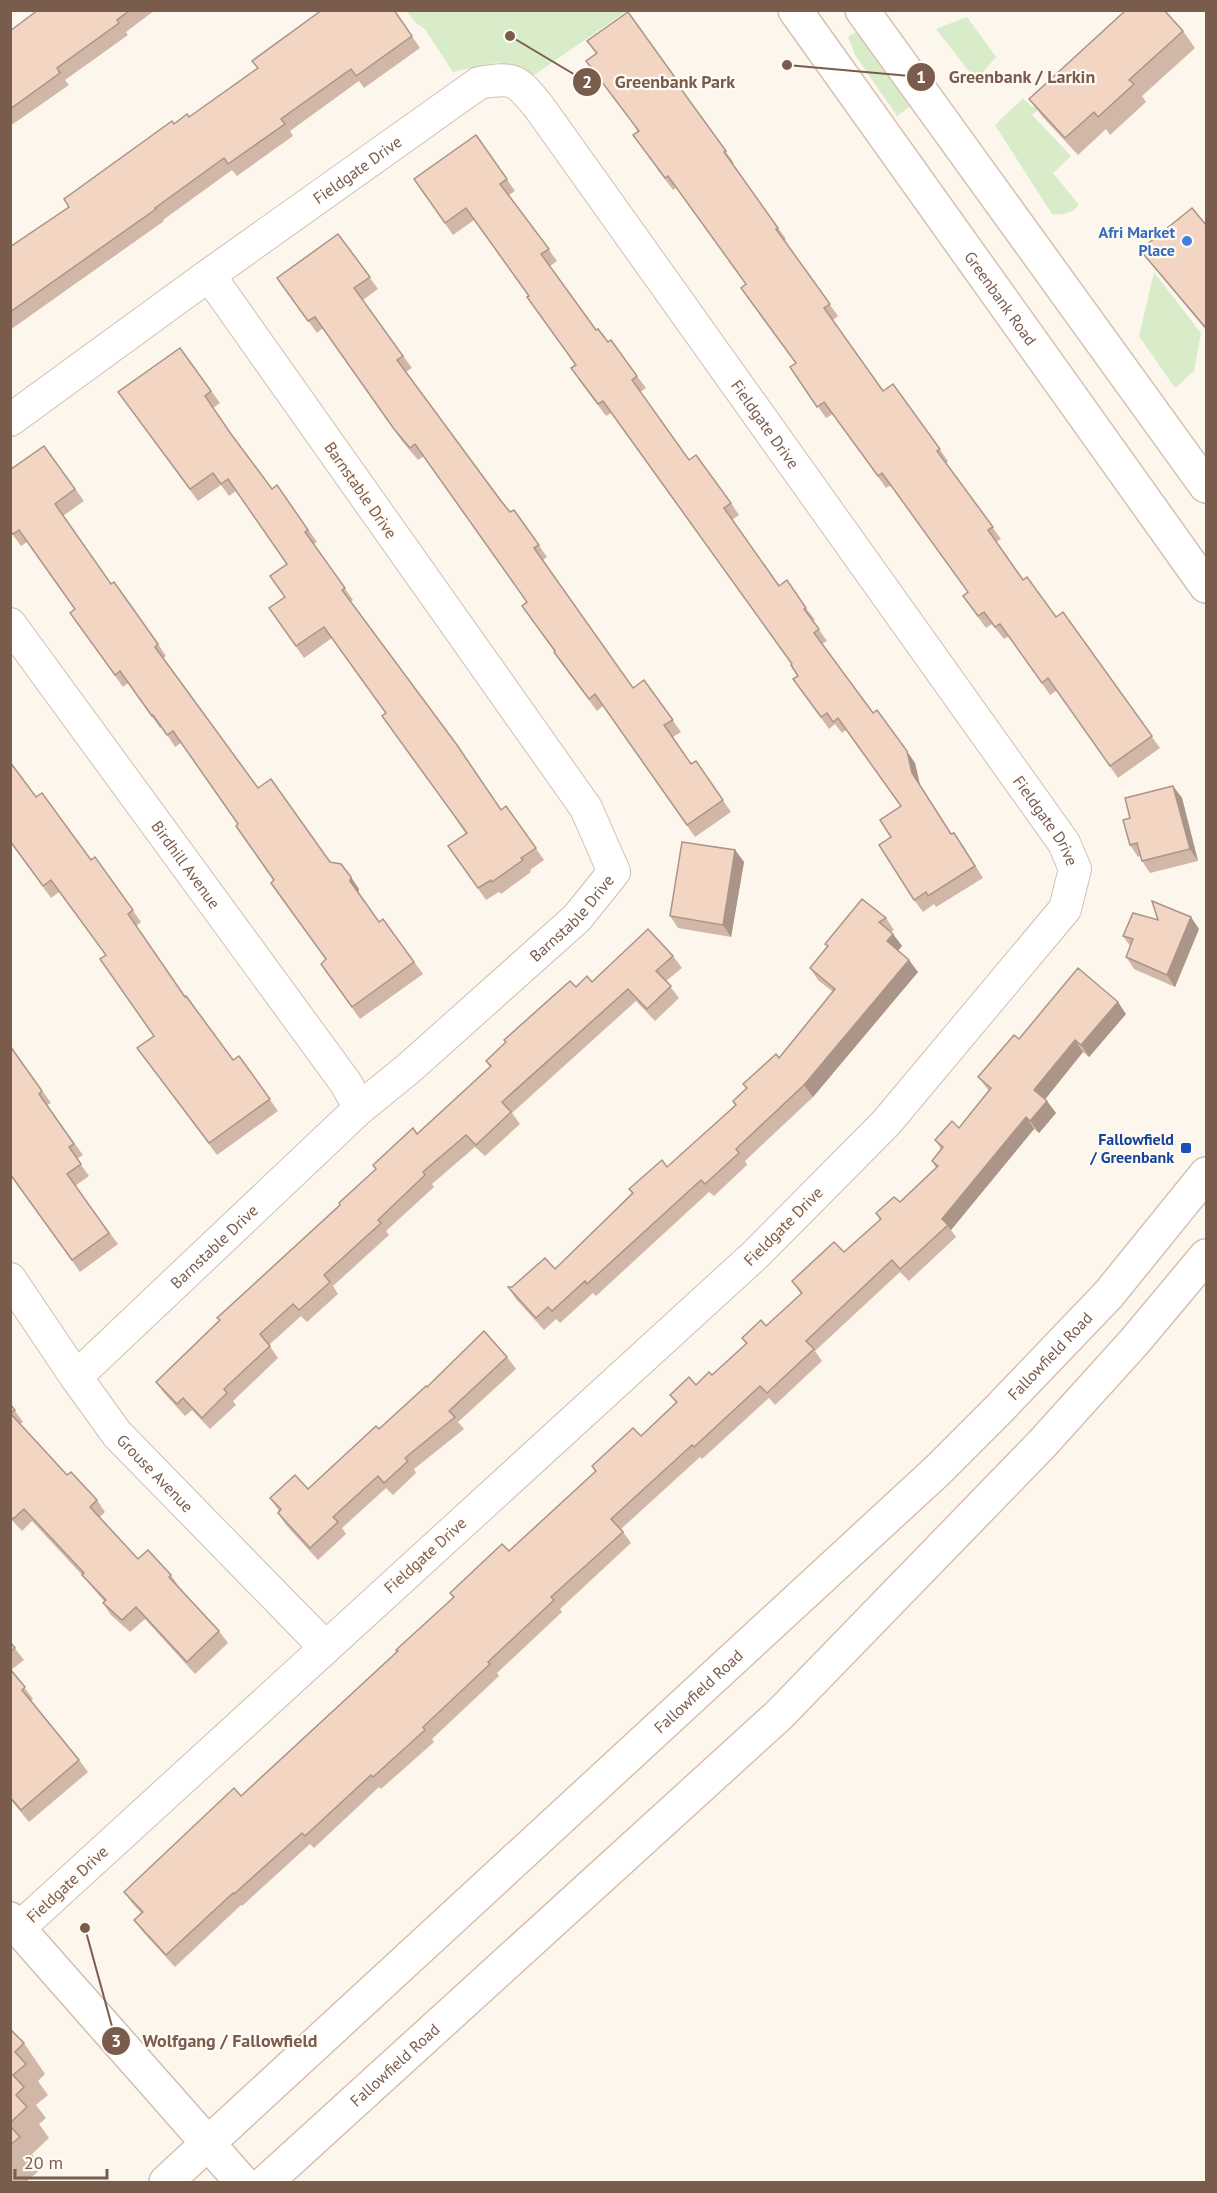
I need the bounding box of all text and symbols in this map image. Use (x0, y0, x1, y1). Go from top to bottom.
callout: Greenbank / Larkin (906, 59, 1107, 95)
callout: Greenbank Park (572, 64, 747, 100)
text: 1 (916, 65, 926, 88)
text: Greenbank / Larkin (949, 65, 1095, 88)
text: 2 (582, 70, 592, 93)
text: Greenbank Park (615, 70, 735, 93)
street label: Fieldgate Drive (309, 131, 405, 208)
place label: Afri Market Place (1098, 222, 1175, 260)
marker: Afri Market Place (1180, 234, 1194, 248)
street label: Greenbank Road (960, 247, 1041, 349)
street label: Fieldgate Drive (727, 376, 804, 472)
street label: Barnstable Drive (320, 438, 402, 542)
street label: Fieldgate Drive (1009, 772, 1082, 869)
street label: Birdhill Avenue (147, 817, 225, 912)
street label: Barnstable Drive (525, 870, 618, 966)
place label: Fallowfield / Greenbank (1089, 1129, 1174, 1167)
marker: Fallowfield / Greenbank (1179, 1141, 1193, 1155)
street label: Fieldgate Drive (739, 1182, 827, 1270)
street label: Barnstable Drive (166, 1200, 262, 1293)
street label: Fallowfield Road (1003, 1308, 1096, 1404)
street label: Grouse Avenue (113, 1430, 198, 1516)
street label: Fieldgate Drive (380, 1513, 470, 1597)
street label: Fallowfield Road (650, 1645, 747, 1737)
street label: Fieldgate Drive (22, 1841, 112, 1927)
street label: Fallowfield Road (346, 2019, 444, 2111)
callout: Wolfgang / Fallowfield (101, 2023, 330, 2059)
text: 3 (111, 2029, 121, 2052)
text: Wolfgang / Fallowfield (143, 2029, 317, 2052)
scale bar (15, 2142, 106, 2180)
text: 20 m (24, 2151, 63, 2174)

